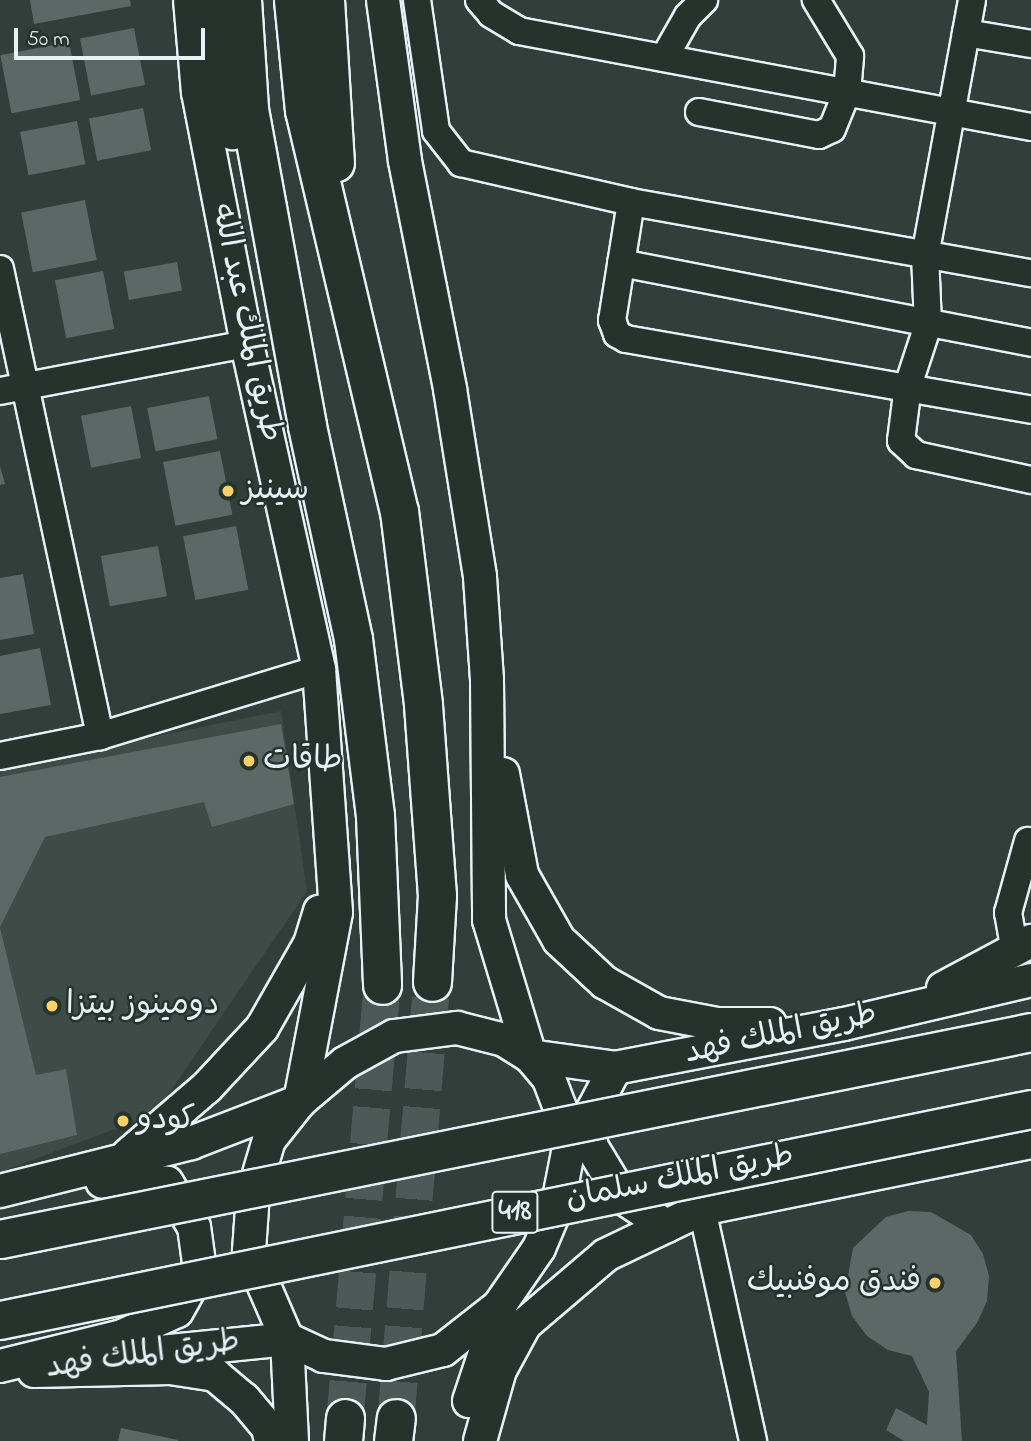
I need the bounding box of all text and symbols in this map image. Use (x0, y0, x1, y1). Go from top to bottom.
scale bar (18, 14, 208, 58)
text: 50 m (27, 25, 70, 55)
street label: طريق الملك عبد الله (201, 200, 289, 446)
place label: سينيز (242, 472, 309, 510)
marker: سينيز (220, 483, 236, 499)
place label: طاقات (263, 742, 342, 780)
marker: طاقات (241, 753, 257, 769)
place label: دومينوز بيتزا (66, 987, 219, 1025)
street label: طريق الملك فهد (681, 996, 881, 1074)
marker: دومينوز بيتزا (44, 998, 60, 1014)
place label: كودو (137, 1102, 196, 1140)
marker: كودو (115, 1113, 131, 1129)
street label: طريق الملك سلمان (563, 1138, 797, 1220)
road number: 418 (490, 1186, 540, 1238)
place label: فندق موفنبيك (747, 1264, 921, 1302)
marker: فندق موفنبيك (927, 1275, 943, 1291)
street label: طريق الملك فهد (44, 1323, 242, 1389)

